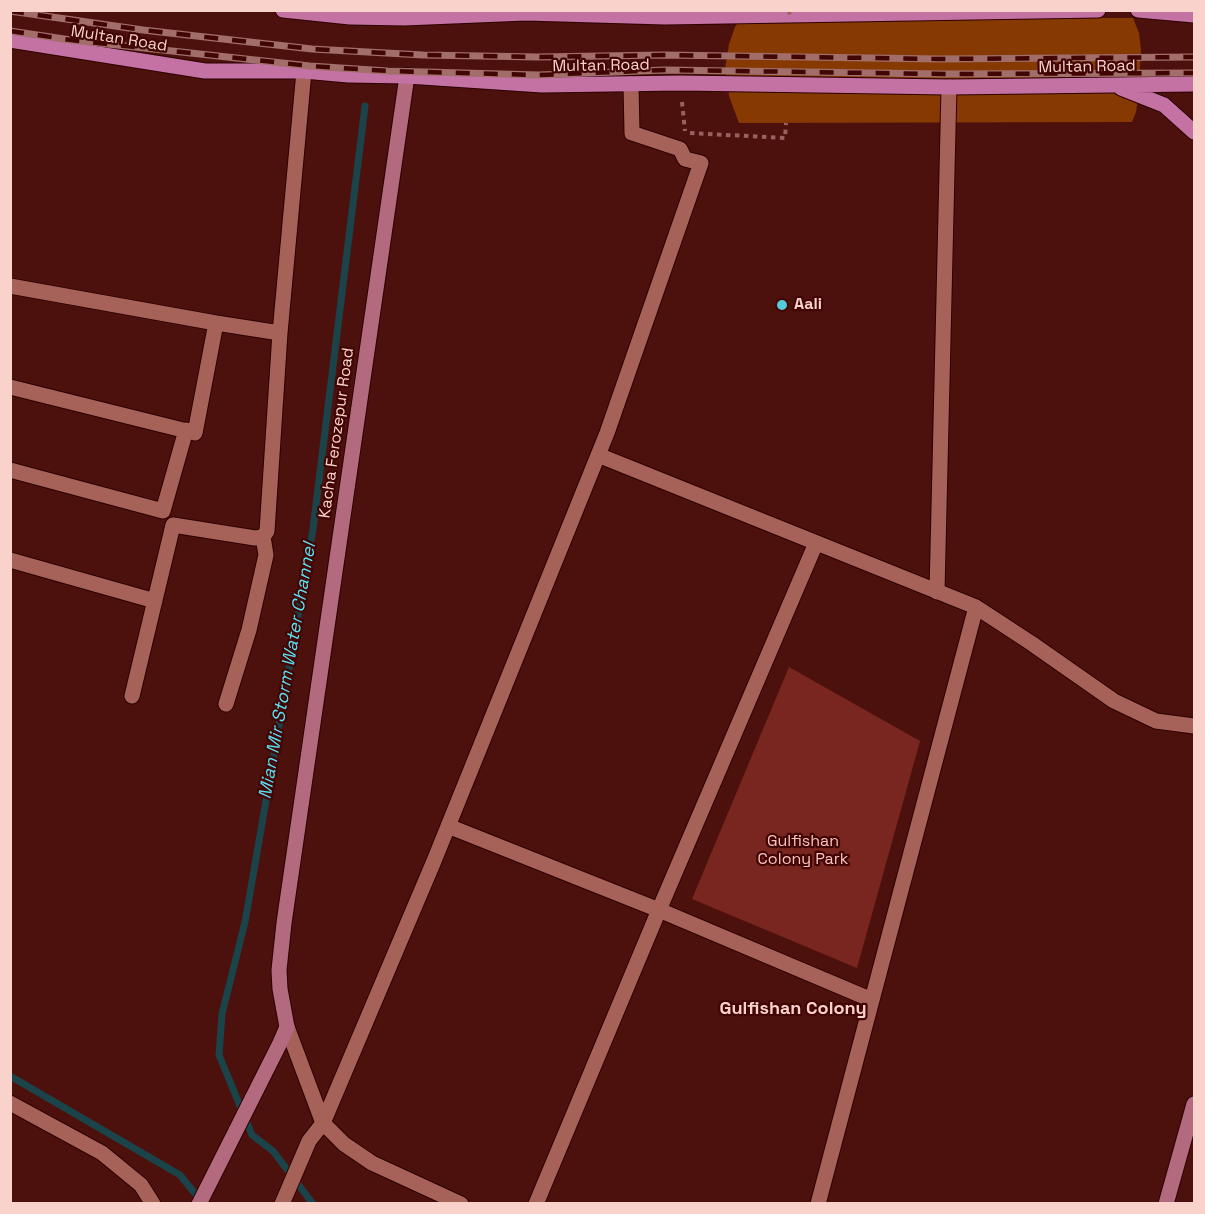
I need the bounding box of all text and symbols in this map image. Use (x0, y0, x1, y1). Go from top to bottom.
street label: Multan Road (69, 22, 169, 56)
street label: Multan Road (552, 56, 650, 76)
street label: Multan Road (1038, 57, 1136, 77)
place label: Aali (794, 295, 822, 315)
marker: Aali (775, 298, 789, 312)
street label: Kacha Ferozepur Road (316, 347, 358, 519)
water label: Mian Mir Storm Water Channel (255, 541, 321, 801)
park label: Gulfishan Colony Park (758, 832, 848, 870)
district label: Gulfishan Colony (720, 998, 866, 1020)

